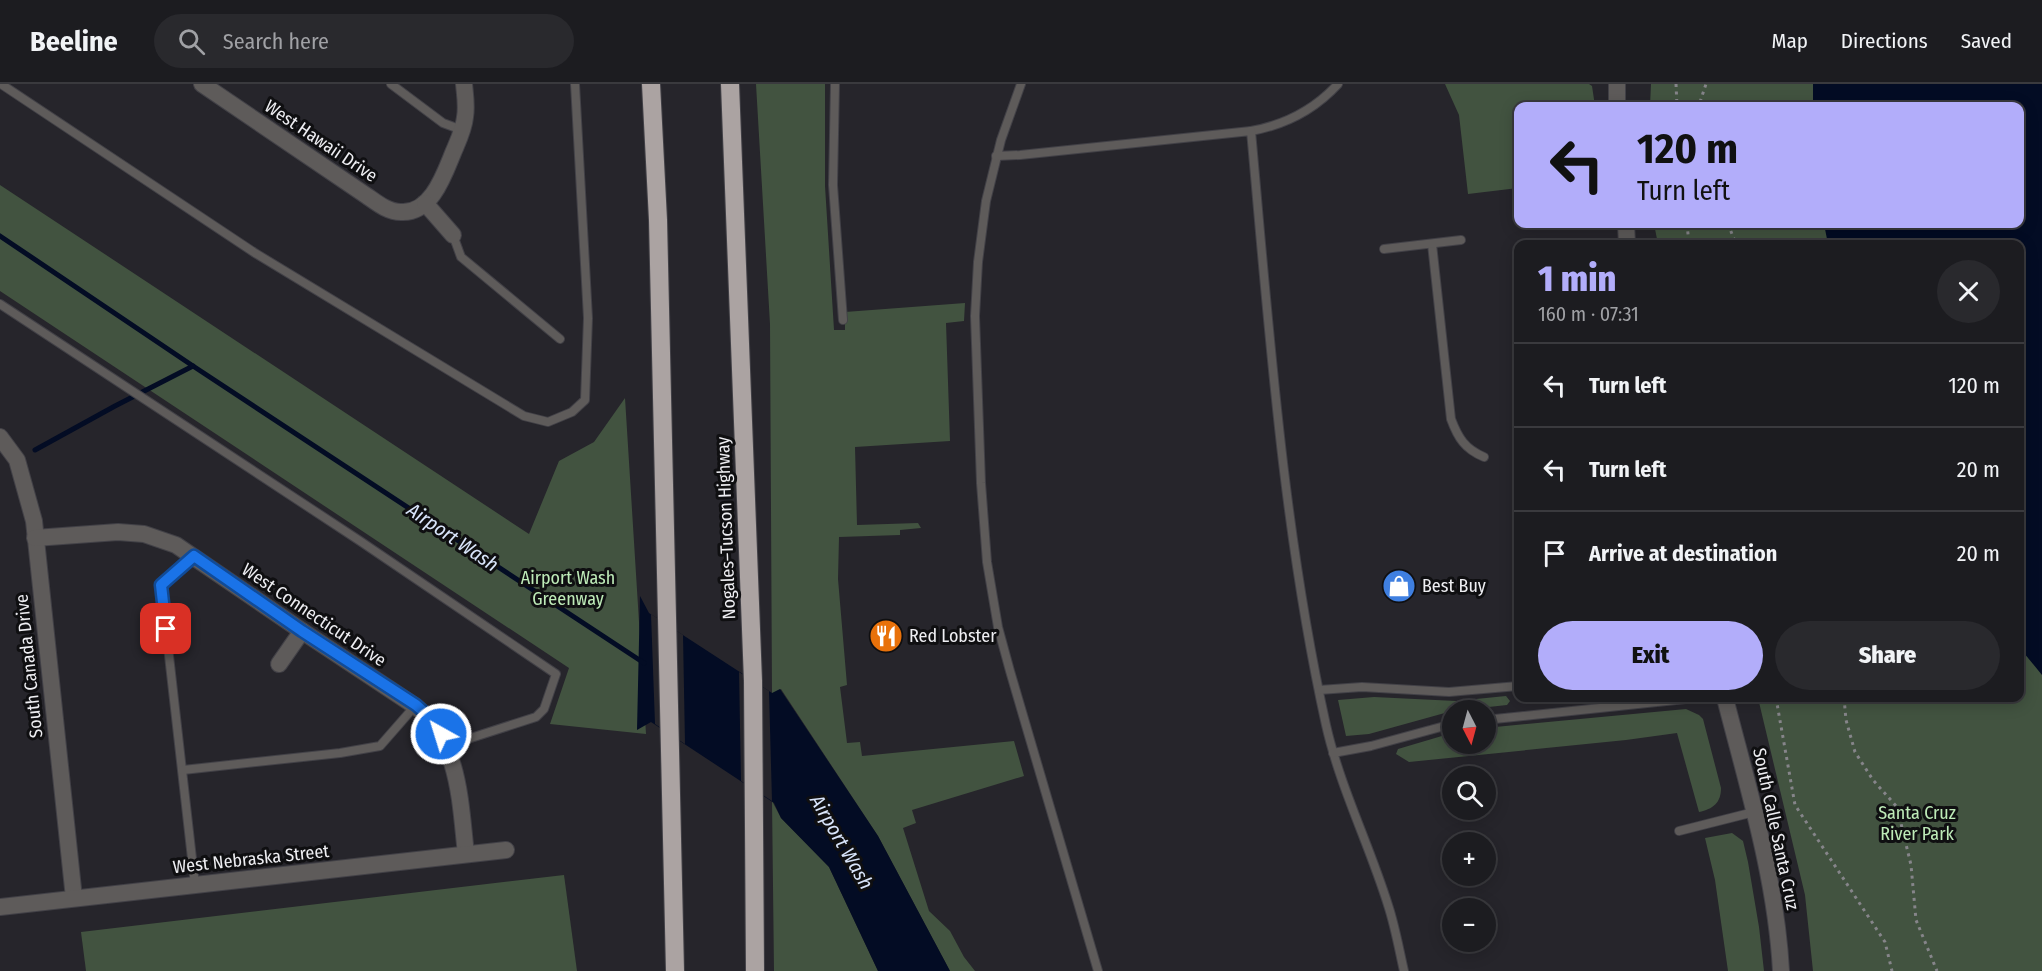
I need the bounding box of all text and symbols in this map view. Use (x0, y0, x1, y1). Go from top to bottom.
search box (154, 14, 574, 68)
text: Beeline (30, 25, 118, 58)
icon: search (175, 25, 208, 58)
text: Search here (223, 28, 329, 55)
text: Map (1771, 28, 1808, 54)
text: Directions (1841, 28, 1928, 54)
text: Saved (1961, 28, 2012, 54)
street label: West Hawaii Drive (260, 95, 382, 187)
text: 120 m (1637, 124, 1738, 174)
icon: left (1538, 126, 1616, 204)
text: Turn left (1637, 175, 1730, 207)
text: 1 min (1538, 257, 1616, 301)
button: close (1937, 260, 2000, 323)
text: 160 m · 07:31 (1538, 302, 1639, 326)
icon: left (1538, 369, 1571, 402)
text: Turn left (1589, 372, 1667, 399)
text: 120 m (1948, 372, 2000, 399)
street label: Nogales–Tucson Highway (712, 436, 740, 620)
icon: left (1538, 453, 1571, 486)
text: Turn left (1589, 456, 1667, 483)
text: 20 m (1957, 456, 2000, 483)
water label: Airport Wash (402, 497, 503, 576)
icon: arrive (1538, 537, 1571, 570)
text: Arrive at destination (1589, 540, 1777, 567)
text: 20 m (1957, 540, 2000, 567)
street label: West Connecticut Drive (238, 559, 390, 672)
park label: Airport Wash Greenway (521, 567, 615, 610)
shop icon: Best Buy (1381, 568, 1417, 604)
place label: Best Buy (1422, 575, 1486, 597)
street label: South Canada Drive (11, 593, 47, 739)
pin (140, 603, 191, 654)
icon: arrive (149, 612, 182, 645)
restaurant icon: Red Lobster (868, 618, 904, 654)
button: Exit (1538, 621, 1763, 690)
button: Share (1775, 621, 2000, 690)
place label: Red Lobster (909, 625, 997, 647)
north arrow (1442, 700, 1496, 754)
map controls (1442, 700, 1496, 952)
position arrow (409, 702, 473, 766)
street label: South Calle Santa Cruz (1748, 746, 1804, 912)
button: search (1442, 766, 1496, 820)
water label: Airport Wash (805, 790, 879, 894)
park label: Santa Cruz River Park (1878, 802, 1956, 845)
button: + (1442, 832, 1496, 886)
street label: West Nebraska Street (172, 840, 330, 878)
button: − (1442, 898, 1496, 952)

